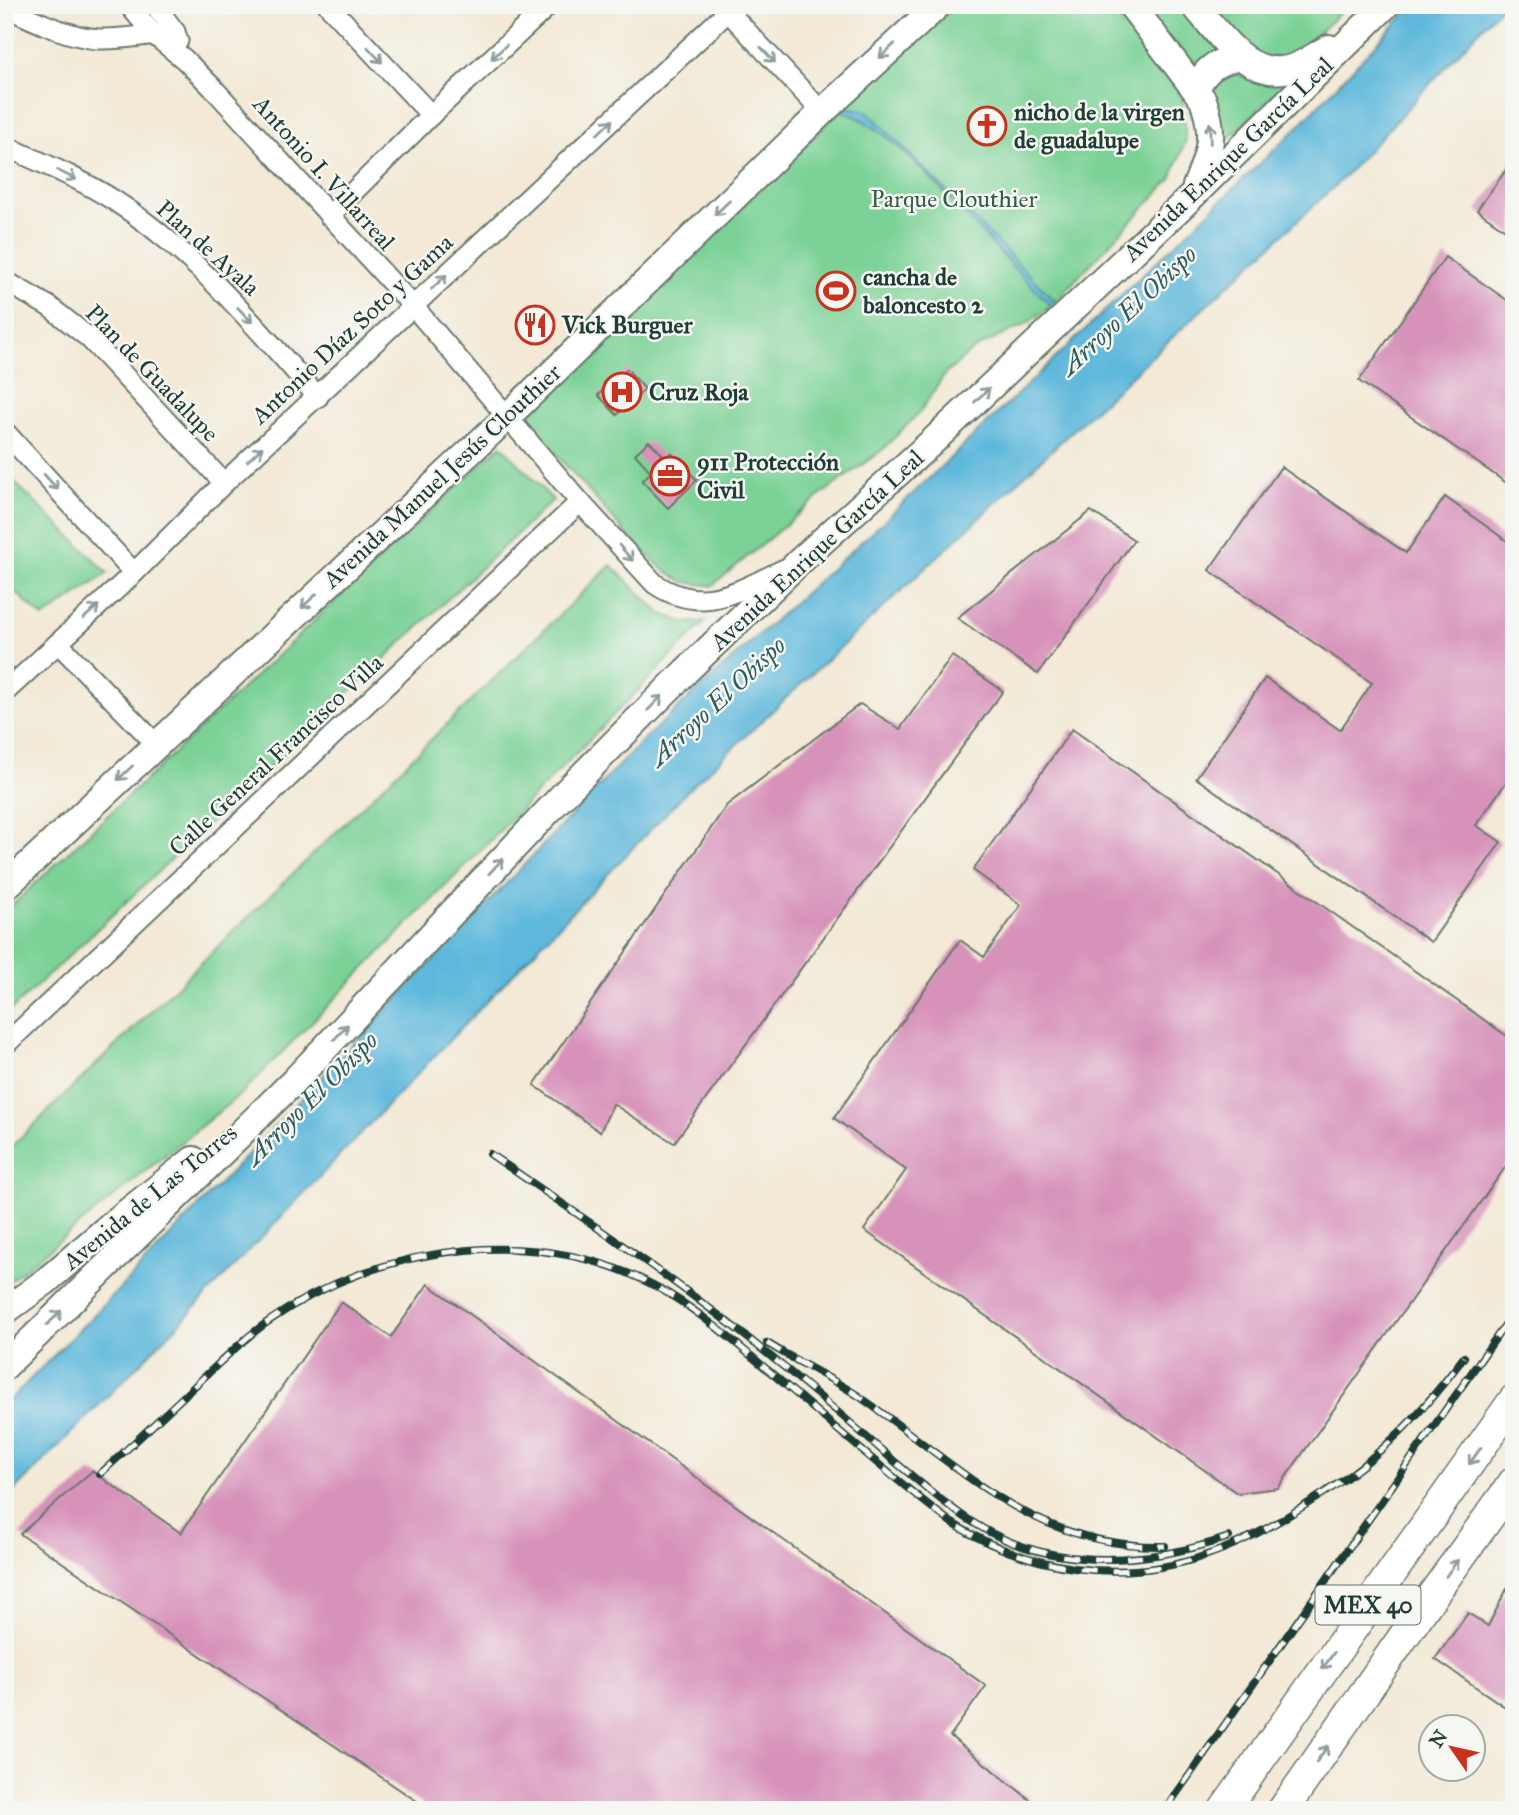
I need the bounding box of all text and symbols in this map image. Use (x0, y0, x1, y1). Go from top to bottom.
one-way arrow (491, 43, 508, 60)
one-way arrow (879, 43, 896, 60)
one-way arrow (367, 46, 383, 64)
one-way arrow (760, 46, 777, 63)
street label: Avenida Enrique García Leal (1116, 50, 1340, 268)
street label: Antonio I. Villarreal (246, 89, 402, 257)
place label: nicho de la virgen de guadalupe (1014, 97, 1185, 155)
church icon: nicho de la virgen de guadalupe (966, 105, 1008, 147)
one-way arrow (596, 118, 613, 135)
one-way arrow (1203, 121, 1217, 144)
one-way arrow (56, 169, 77, 183)
park label: Parque Clouthier (871, 184, 1037, 214)
street label: Plan de Ayala (150, 194, 267, 303)
one-way arrow (714, 199, 731, 216)
street label: Antonio Díaz Soto y Gama (244, 227, 460, 431)
water label: Arroyo El Obispo (1051, 238, 1204, 385)
place label: cancha de baloncesto 2 (862, 262, 984, 320)
sports icon: cancha de baloncesto 2 (815, 270, 857, 312)
one-way arrow (430, 273, 447, 290)
street label: Plan de Guadalupe (79, 298, 225, 448)
restaurant icon: Vick Burguer (514, 304, 556, 346)
one-way arrow (236, 306, 253, 323)
place label: Vick Burguer (561, 310, 694, 340)
street label: Avenida Manuel Jesús Clouthier (316, 358, 568, 595)
hospital icon: Cruz Roja (601, 371, 643, 413)
place label: Cruz Roja (649, 377, 749, 407)
one-way arrow (973, 386, 990, 403)
street label: Avenida Enrique García Leal (703, 443, 930, 658)
one-way arrow (246, 446, 263, 463)
place label: 911 Protección Civil (697, 447, 839, 505)
office icon: 911 Protección Civil (649, 455, 691, 497)
one-way arrow (43, 473, 60, 490)
one-way arrow (618, 544, 634, 562)
one-way arrow (301, 593, 318, 610)
one-way arrow (82, 604, 100, 620)
water label: Arroyo El Obispo (640, 629, 793, 776)
street label: Calle General Francisco Villa (162, 647, 390, 862)
one-way arrow (646, 694, 663, 711)
one-way arrow (117, 765, 134, 782)
one-way arrow (488, 858, 505, 875)
water label: Arroyo El Obispo (235, 1024, 385, 1174)
one-way arrow (332, 1024, 349, 1041)
street label: Avenida de Las Torres (56, 1118, 243, 1277)
one-way arrow (45, 1310, 62, 1327)
one-way arrow (1468, 1446, 1482, 1465)
one-way arrow (1444, 1558, 1459, 1577)
road number: MEX 40 (1316, 1586, 1420, 1624)
one-way arrow (1321, 1651, 1335, 1670)
north arrow (1418, 1714, 1488, 1784)
text: N (1424, 1726, 1452, 1752)
one-way arrow (1315, 1745, 1329, 1764)

